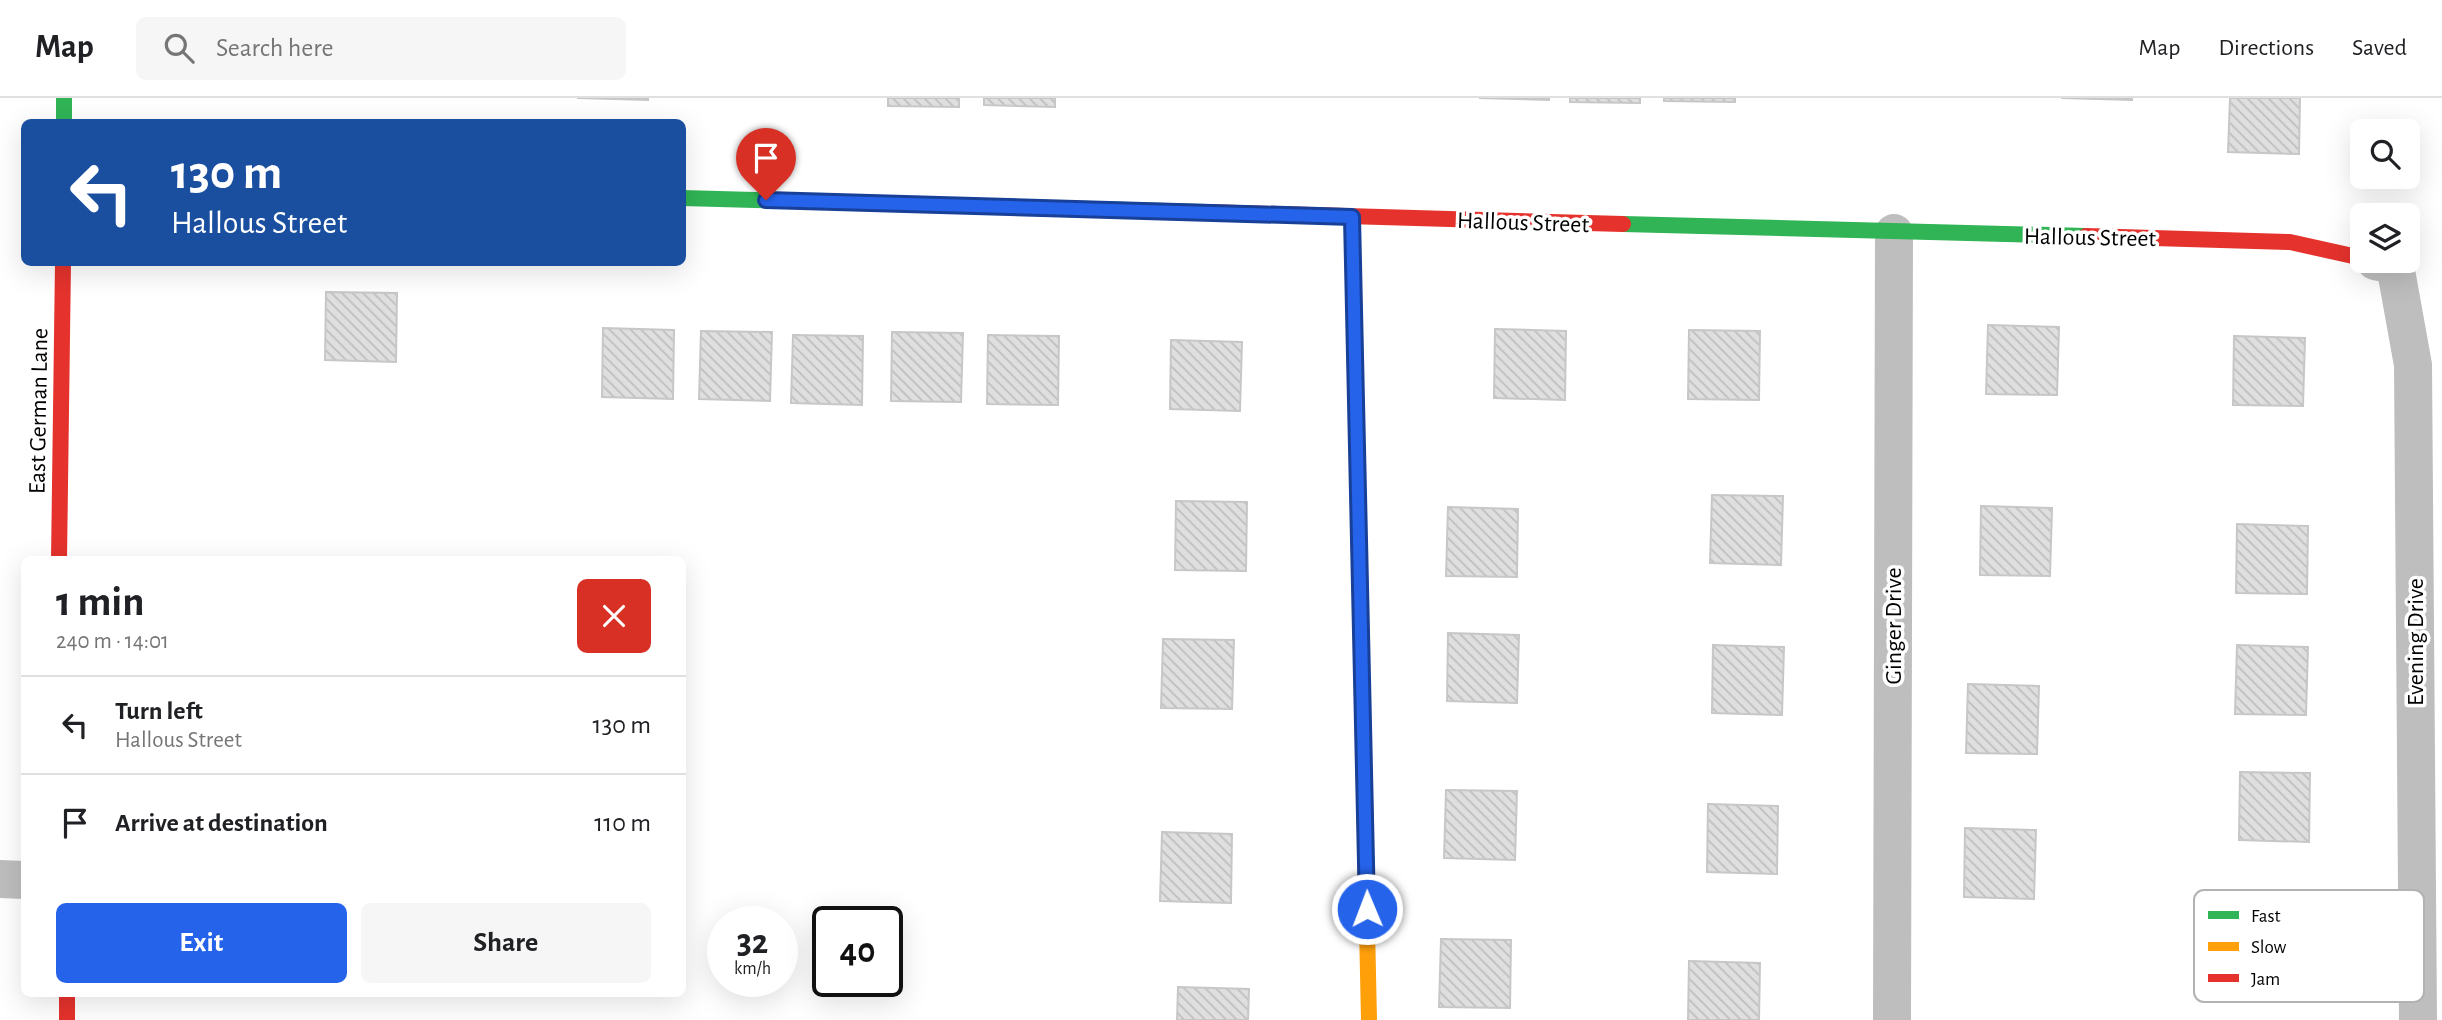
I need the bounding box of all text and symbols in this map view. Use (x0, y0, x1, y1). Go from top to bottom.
search box (136, 17, 626, 80)
icon: search (160, 29, 198, 67)
text: Map (35, 31, 94, 64)
text: Search here (216, 35, 334, 61)
text: Map (2138, 36, 2180, 60)
text: Directions (2218, 36, 2314, 60)
text: Saved (2352, 36, 2407, 60)
map controls (2350, 119, 2420, 273)
button: search (2350, 119, 2420, 189)
pin (736, 128, 796, 200)
icon: arrive (747, 139, 785, 177)
icon: left (56, 147, 147, 238)
text: 130 m (171, 149, 282, 198)
button: layers (2350, 203, 2420, 273)
text: Hallous Street (171, 207, 347, 239)
street label: Hallous Street (1456, 209, 1590, 237)
street label: Hallous Street (2024, 225, 2157, 251)
street label: East German Lane (26, 328, 52, 494)
street label: Ginger Drive (1882, 568, 1906, 684)
street label: Evening Drive (2404, 578, 2428, 706)
button: close (577, 579, 651, 653)
text: 1 min (56, 581, 145, 623)
text: 240 m · 14:01 (56, 630, 169, 653)
text: Turn left (115, 698, 203, 724)
icon: left (56, 706, 94, 744)
text: 130 m (593, 712, 651, 738)
text: Hallous Street (115, 729, 242, 752)
icon: arrive (56, 804, 94, 842)
text: Arrive at destination (115, 810, 328, 836)
text: 110 m (594, 810, 651, 836)
position arrow (1330, 872, 1404, 946)
legend (2194, 890, 2424, 1002)
button: Exit (56, 903, 347, 983)
button: Share (361, 903, 651, 983)
speed limit sign: 40 (812, 906, 903, 997)
text: Fast (2251, 907, 2281, 926)
text: 32 (737, 925, 768, 960)
text: Slow (2251, 938, 2287, 957)
text: km/h (734, 960, 771, 978)
text: Jam (2251, 970, 2280, 989)

